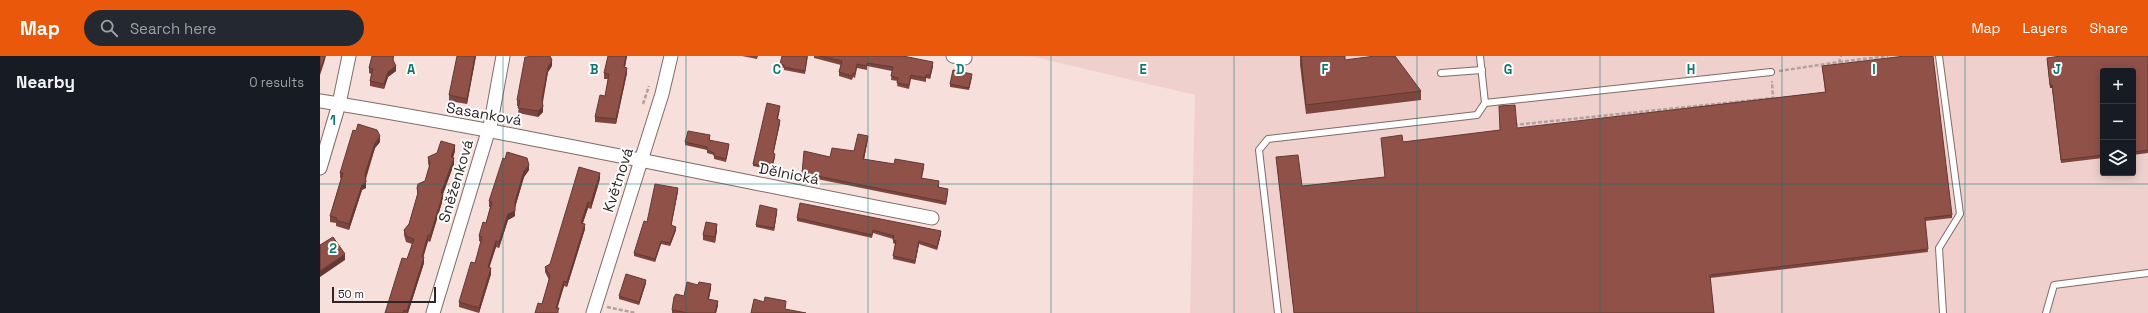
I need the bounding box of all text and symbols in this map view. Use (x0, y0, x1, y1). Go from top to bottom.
search box (84, 10, 364, 46)
text: Map (20, 16, 60, 41)
icon: search (98, 17, 120, 39)
text: Search here (130, 19, 216, 38)
text: Map (1971, 19, 2001, 37)
text: Layers (2023, 19, 2067, 37)
text: Share (2089, 19, 2128, 37)
text: A (407, 61, 416, 78)
text: B (590, 61, 599, 78)
text: C (773, 61, 781, 78)
text: D (956, 61, 965, 78)
text: E (1139, 61, 1147, 78)
text: F (1322, 61, 1329, 78)
text: G (1504, 61, 1512, 78)
text: H (1687, 61, 1695, 78)
text: I (1872, 61, 1876, 78)
text: J (2053, 61, 2061, 78)
map controls (2100, 68, 2136, 176)
button: + (2100, 68, 2136, 104)
text: Nearby (16, 71, 75, 93)
text: 0 results (249, 74, 304, 91)
street label: Sasanková (445, 98, 524, 130)
button: − (2100, 104, 2136, 140)
text: 1 (330, 112, 336, 129)
street label: Sněženková (434, 137, 477, 225)
button: layers (2100, 140, 2136, 176)
street label: Květnová (598, 145, 637, 214)
street label: Dělnická (757, 158, 821, 189)
text: 2 (329, 240, 337, 257)
scale bar (332, 285, 436, 304)
text: 50 m (338, 287, 364, 301)

